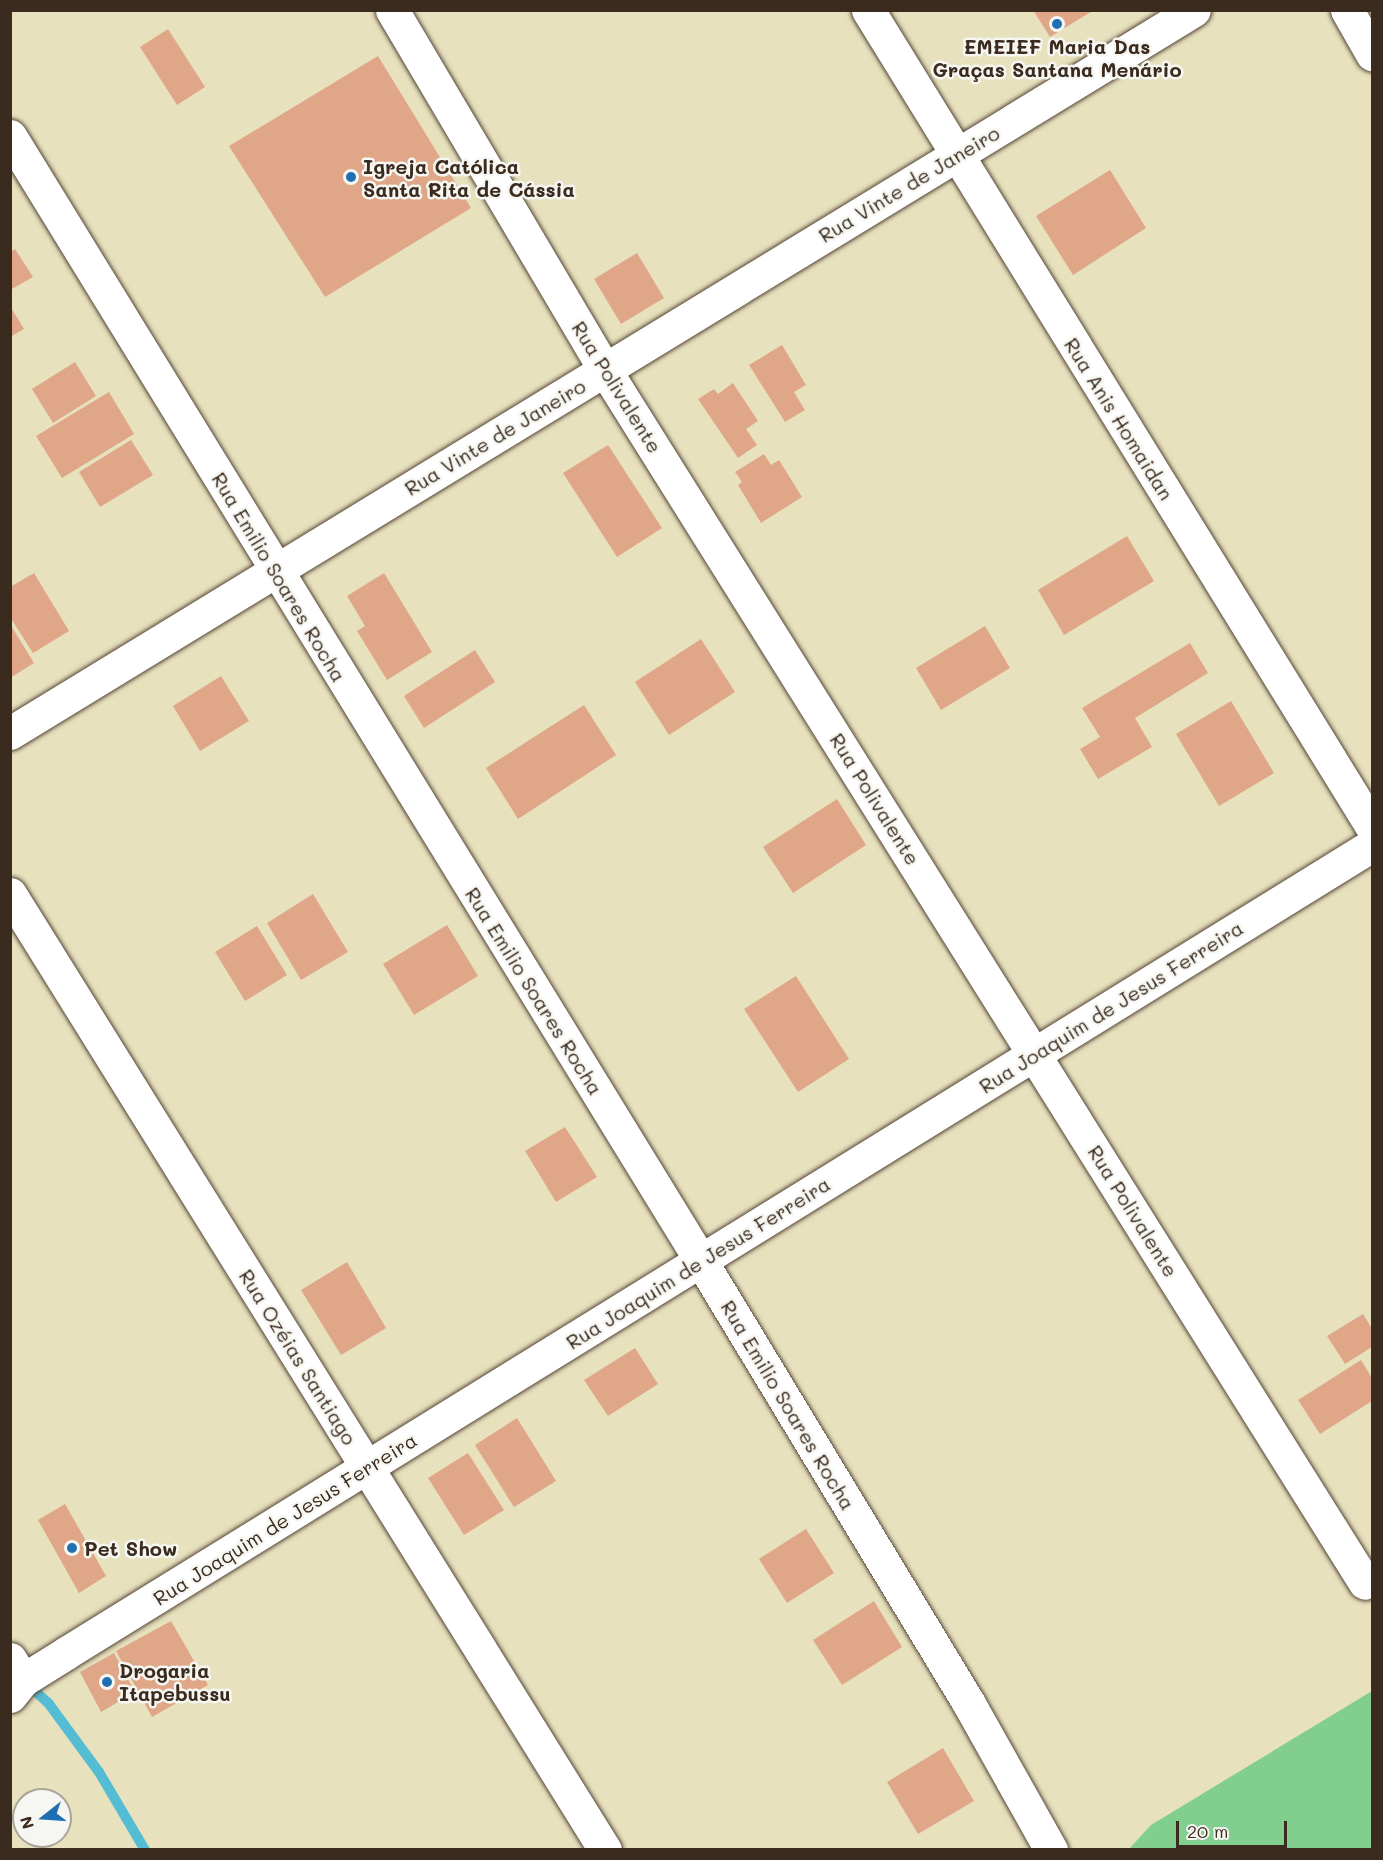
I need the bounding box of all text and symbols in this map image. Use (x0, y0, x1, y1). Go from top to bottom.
marker: EMEIEF Maria Das Graças Santana Menário (1050, 17, 1064, 31)
place label: EMEIEF Maria Das Graças Santana Menário (932, 34, 1182, 81)
street label: Rua Vinte de Janeiro (814, 121, 1004, 247)
place label: Igreja Católica Santa Rita de Cássia (363, 154, 575, 201)
marker: Igreja Católica Santa Rita de Cássia (344, 170, 358, 184)
street label: Rua Polivalente (567, 317, 667, 457)
street label: Rua Anis Homaidan (1059, 334, 1179, 504)
street label: Rua Vinte de Janeiro (400, 374, 590, 500)
street label: Rua Emilio Soares Rocha (207, 468, 351, 686)
street label: Rua Polivalente (825, 729, 925, 869)
street label: Rua Emilio Soares Rocha (460, 883, 608, 1099)
street label: Rua Joaquim de Jesus Ferreira (975, 916, 1247, 1098)
street label: Rua Polivalente (1083, 1141, 1183, 1281)
street label: Rua Joaquim de Jesus Ferreira (562, 1172, 834, 1354)
street label: Rua Ozéias Santiago (234, 1265, 362, 1449)
street label: Rua Emilio Soares Rocha (716, 1296, 860, 1514)
street label: Rua Joaquim de Jesus Ferreira (149, 1428, 421, 1610)
place label: Pet Show (84, 1536, 177, 1560)
marker: Pet Show (65, 1541, 79, 1555)
place label: Drogaria Itapebussu (119, 1658, 231, 1705)
marker: Drogaria Itapebussu (100, 1675, 114, 1689)
north arrow (12, 1788, 72, 1848)
scale bar (1179, 1809, 1290, 1847)
text: N (14, 1814, 38, 1832)
text: 20 m (1187, 1819, 1228, 1843)

